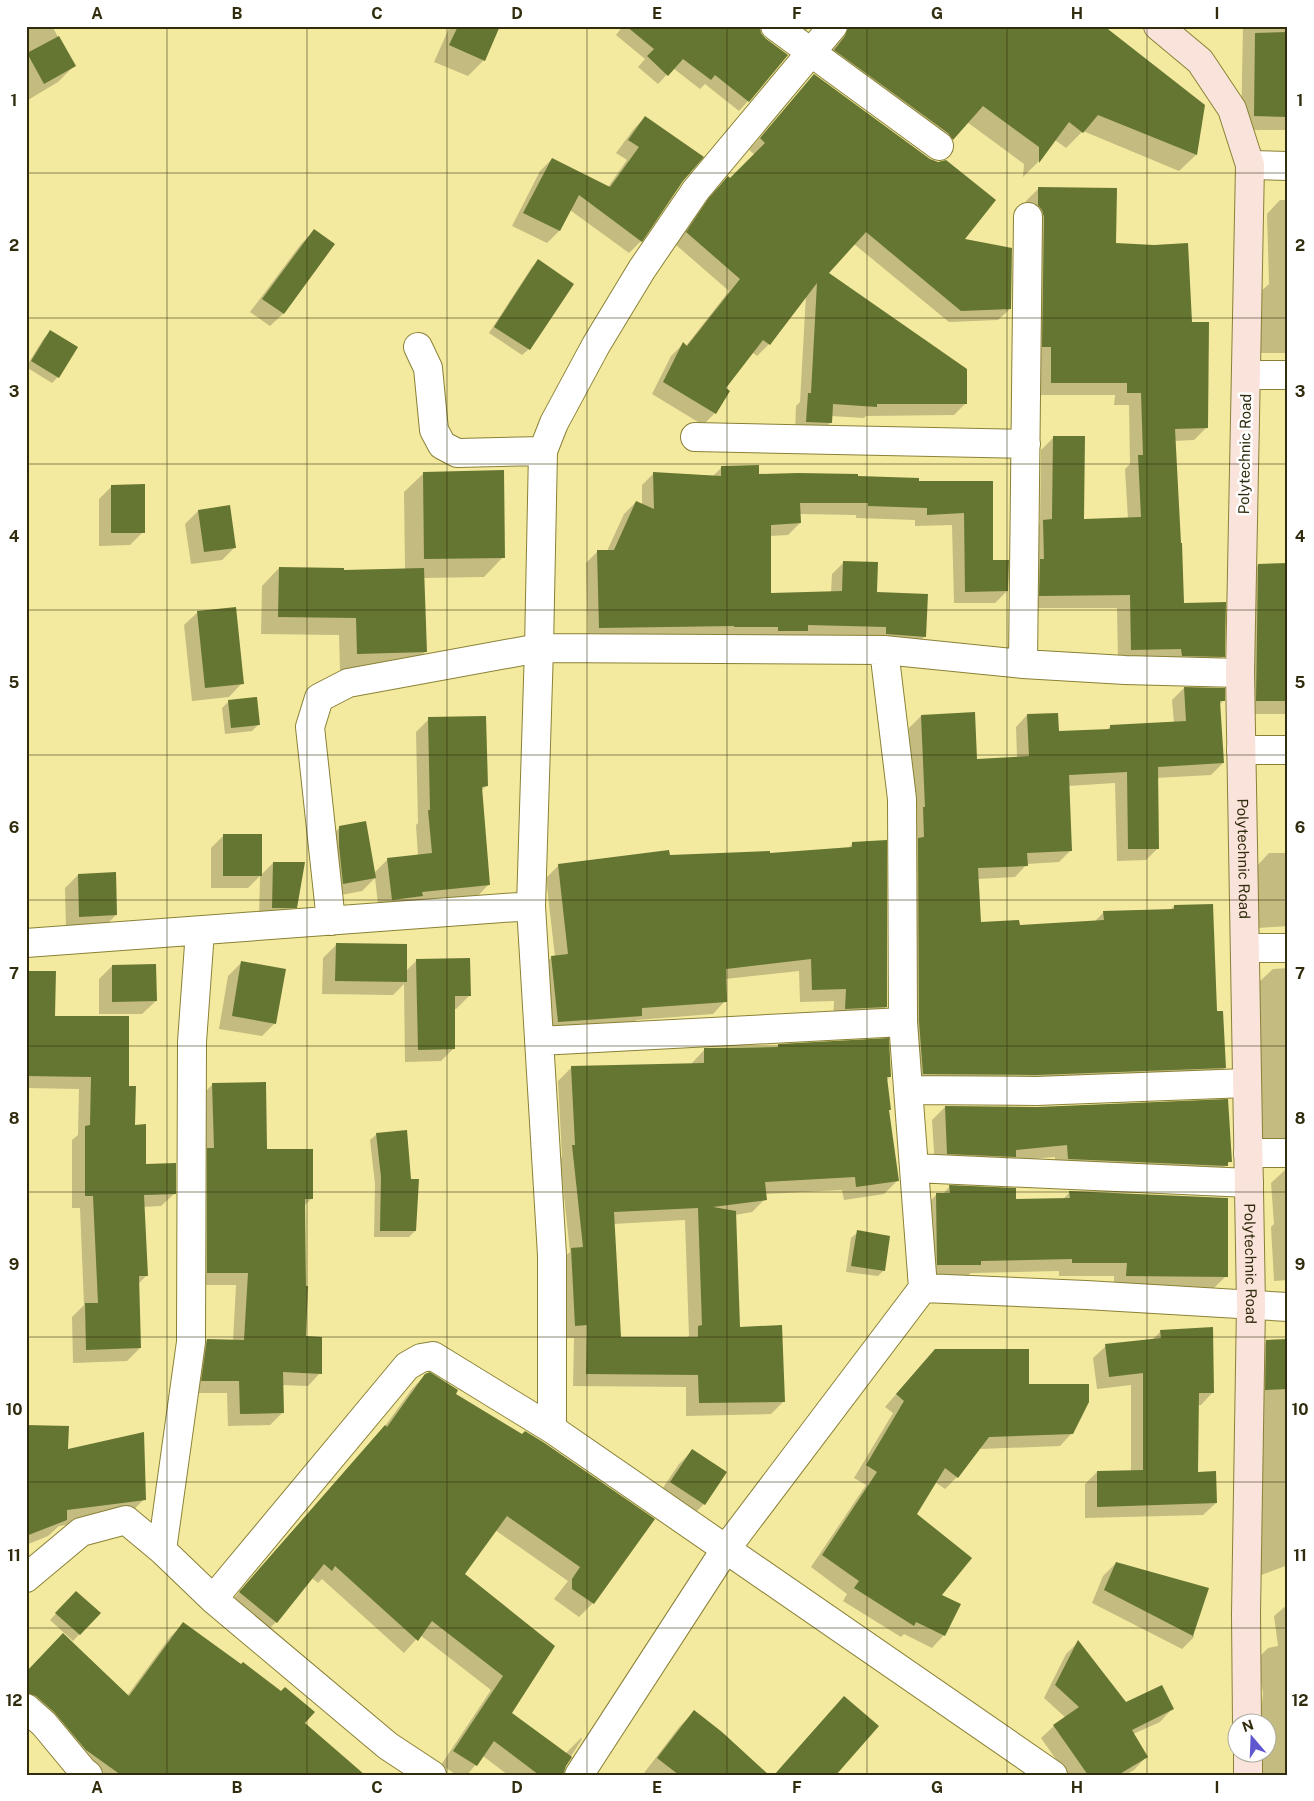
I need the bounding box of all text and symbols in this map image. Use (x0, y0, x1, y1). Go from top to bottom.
text: A (91, 4, 103, 23)
text: B (232, 4, 243, 23)
text: C (371, 4, 383, 23)
text: D (511, 4, 523, 23)
text: E (652, 4, 662, 23)
text: F (792, 4, 802, 23)
text: G (931, 4, 943, 23)
text: H (1071, 4, 1083, 23)
text: I (1215, 4, 1219, 23)
text: 1 (11, 91, 17, 110)
text: 1 (1297, 91, 1303, 110)
text: 2 (9, 236, 19, 255)
text: 2 (1295, 236, 1305, 255)
text: 3 (9, 382, 19, 401)
text: 3 (1295, 382, 1305, 401)
street label: Polytechnic Road (1235, 394, 1254, 514)
text: 4 (9, 527, 20, 546)
text: 4 (1295, 527, 1306, 546)
text: 5 (9, 673, 20, 692)
text: 5 (1295, 673, 1306, 692)
street label: Polytechnic Road (1234, 798, 1253, 919)
text: 6 (9, 818, 19, 837)
text: 6 (1295, 818, 1305, 837)
text: 7 (9, 964, 19, 983)
text: 7 (1295, 964, 1305, 983)
text: 8 (9, 1109, 20, 1128)
text: 8 (1295, 1109, 1306, 1128)
street label: Polytechnic Road (1241, 1203, 1260, 1324)
text: 9 (9, 1255, 19, 1274)
text: 9 (1295, 1255, 1305, 1274)
text: 10 (5, 1400, 23, 1419)
text: 10 (1291, 1400, 1309, 1419)
text: 11 (7, 1546, 21, 1565)
text: 11 (1293, 1546, 1307, 1565)
text: 12 (5, 1691, 23, 1710)
text: 12 (1291, 1691, 1309, 1710)
north arrow (1226, 1714, 1276, 1764)
text: N (1240, 1716, 1256, 1735)
text: A (91, 1778, 103, 1797)
text: B (232, 1778, 243, 1797)
text: C (371, 1778, 383, 1797)
text: D (511, 1778, 523, 1797)
text: E (652, 1778, 662, 1797)
text: F (792, 1778, 802, 1797)
text: G (931, 1778, 943, 1797)
text: H (1071, 1778, 1083, 1797)
text: I (1215, 1778, 1219, 1797)

